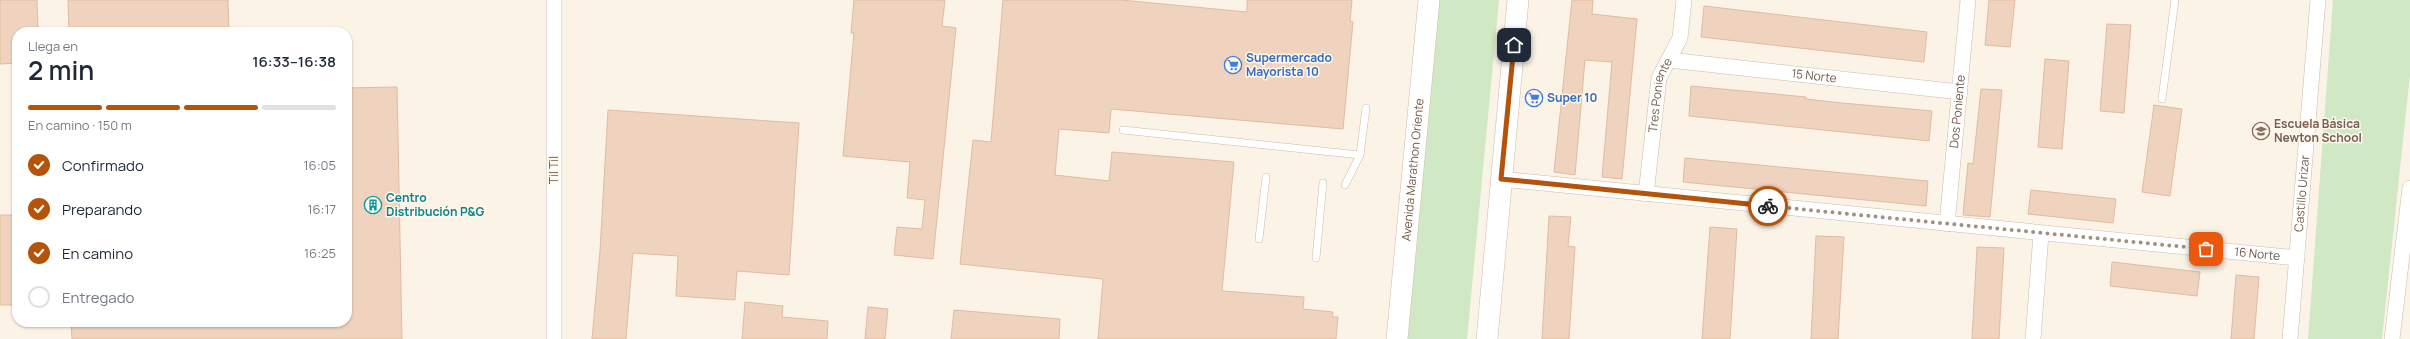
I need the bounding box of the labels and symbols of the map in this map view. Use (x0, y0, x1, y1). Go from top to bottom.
pin (1497, 28, 1531, 62)
place label: Supermercado Mayorista 10 (1246, 49, 1332, 80)
supermarket icon: Supermercado Mayorista 10 (1223, 55, 1243, 75)
street label: Tres Poniente (1644, 55, 1676, 133)
street label: 15 Norte (1791, 65, 1838, 86)
street label: Dos Poniente (1945, 74, 1969, 149)
supermarket icon: Super 10 (1524, 88, 1544, 108)
place label: Super 10 (1547, 89, 1597, 106)
street label: Avenida Marathon Oriente (1397, 97, 1428, 242)
place label: Escuela Básica Newton School (2274, 115, 2362, 146)
school or university icon: Escuela Básica Newton School (2251, 121, 2271, 141)
street label: Castillo Urizar (2290, 154, 2313, 232)
street label: Til Til (545, 156, 562, 184)
courier (1748, 186, 1788, 226)
place label: Centro Distribución P&G (386, 189, 485, 220)
building icon: Centro Distribución P&G (363, 195, 383, 215)
pin (2189, 232, 2223, 266)
street label: 16 Norte (2234, 243, 2281, 264)

